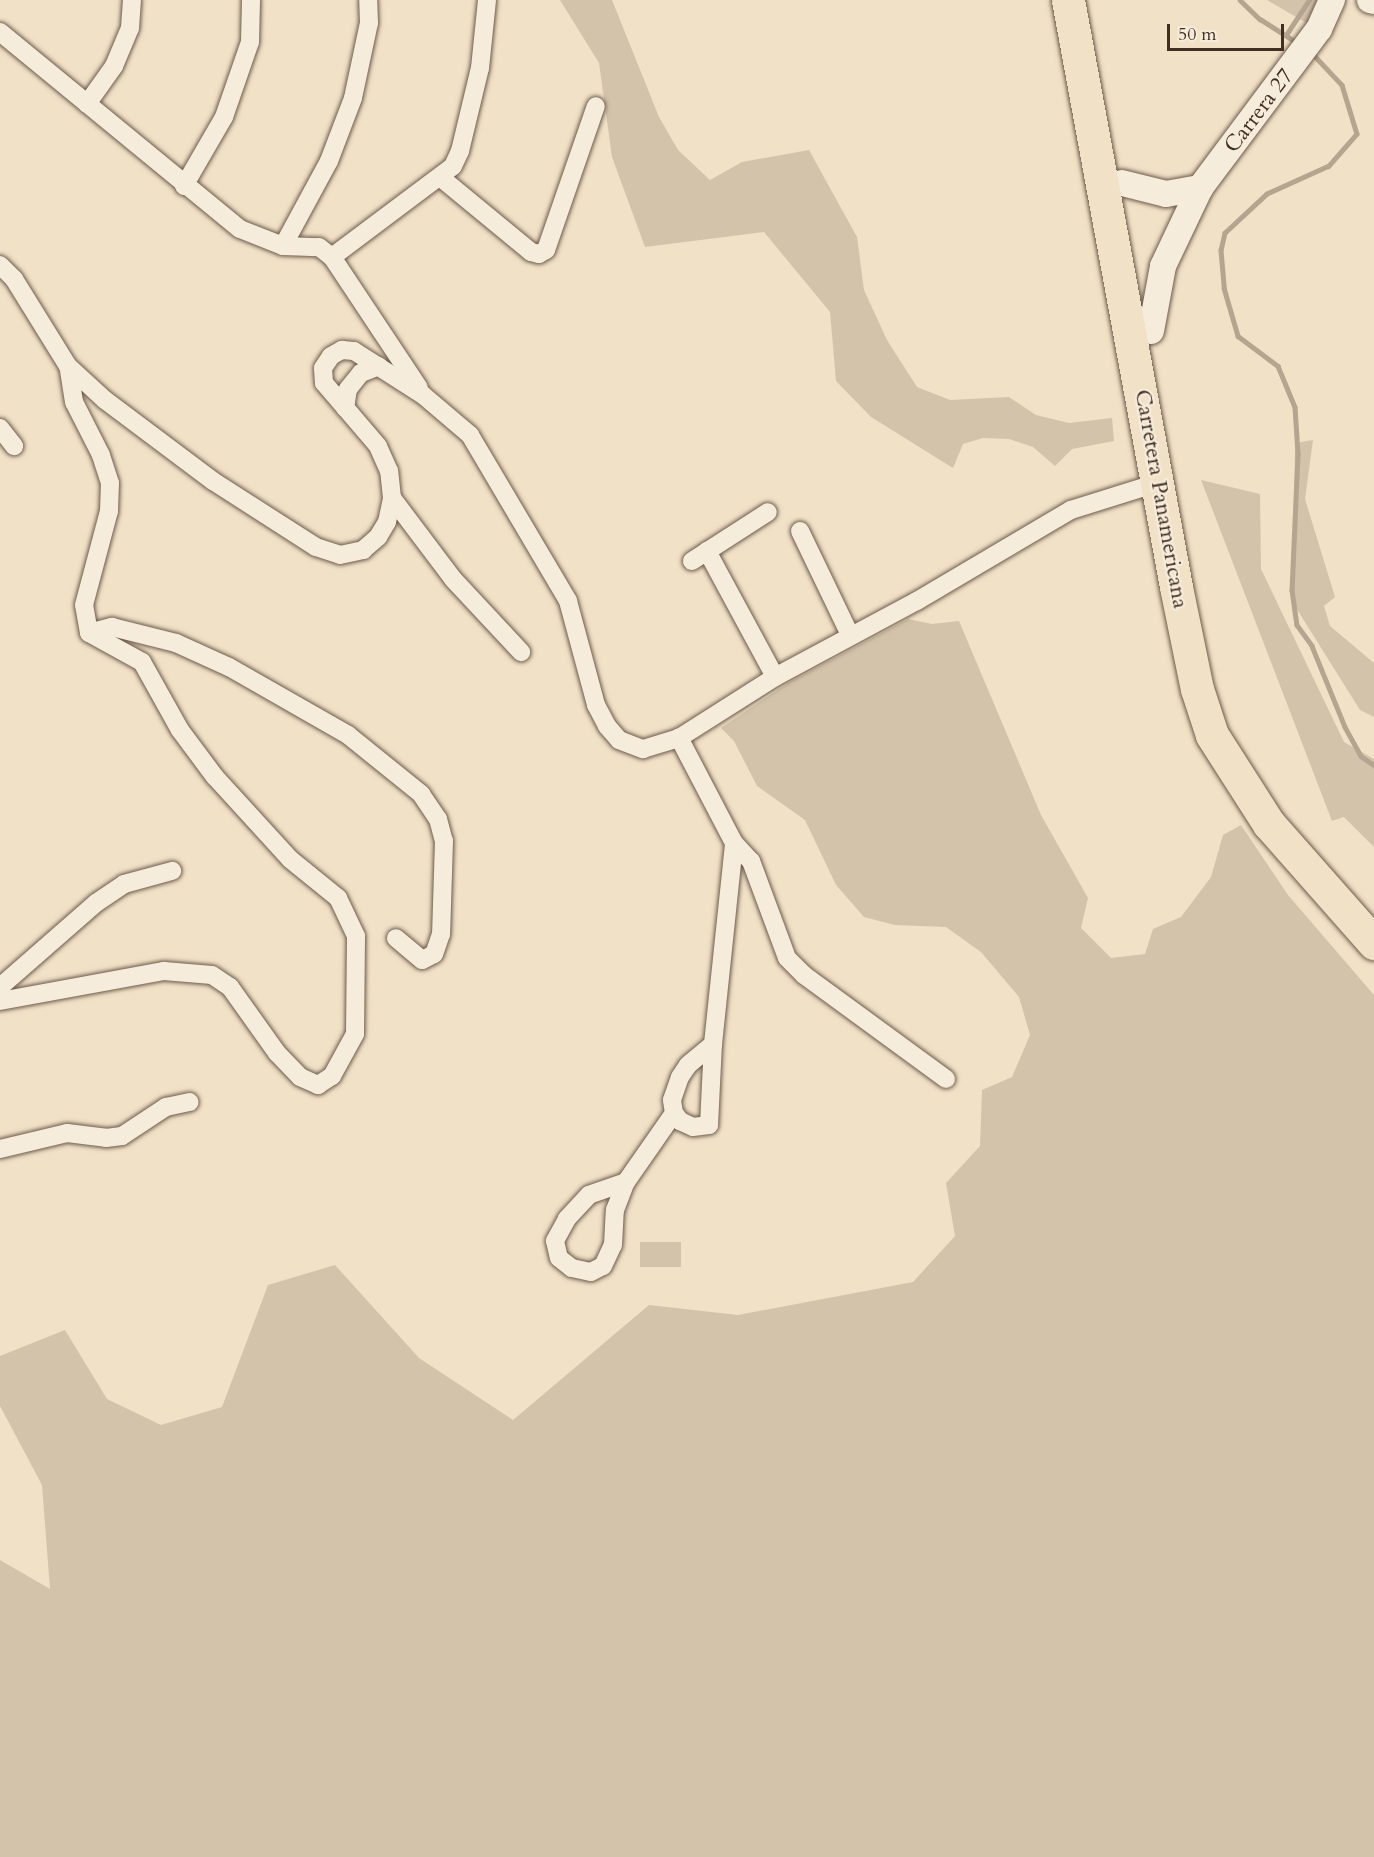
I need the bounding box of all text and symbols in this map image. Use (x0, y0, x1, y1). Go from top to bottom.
scale bar (1170, 12, 1287, 50)
text: 50 m (1178, 22, 1217, 47)
street label: Carrera 27 (1219, 64, 1299, 158)
street label: Carretera Panamericana (1129, 388, 1193, 610)

